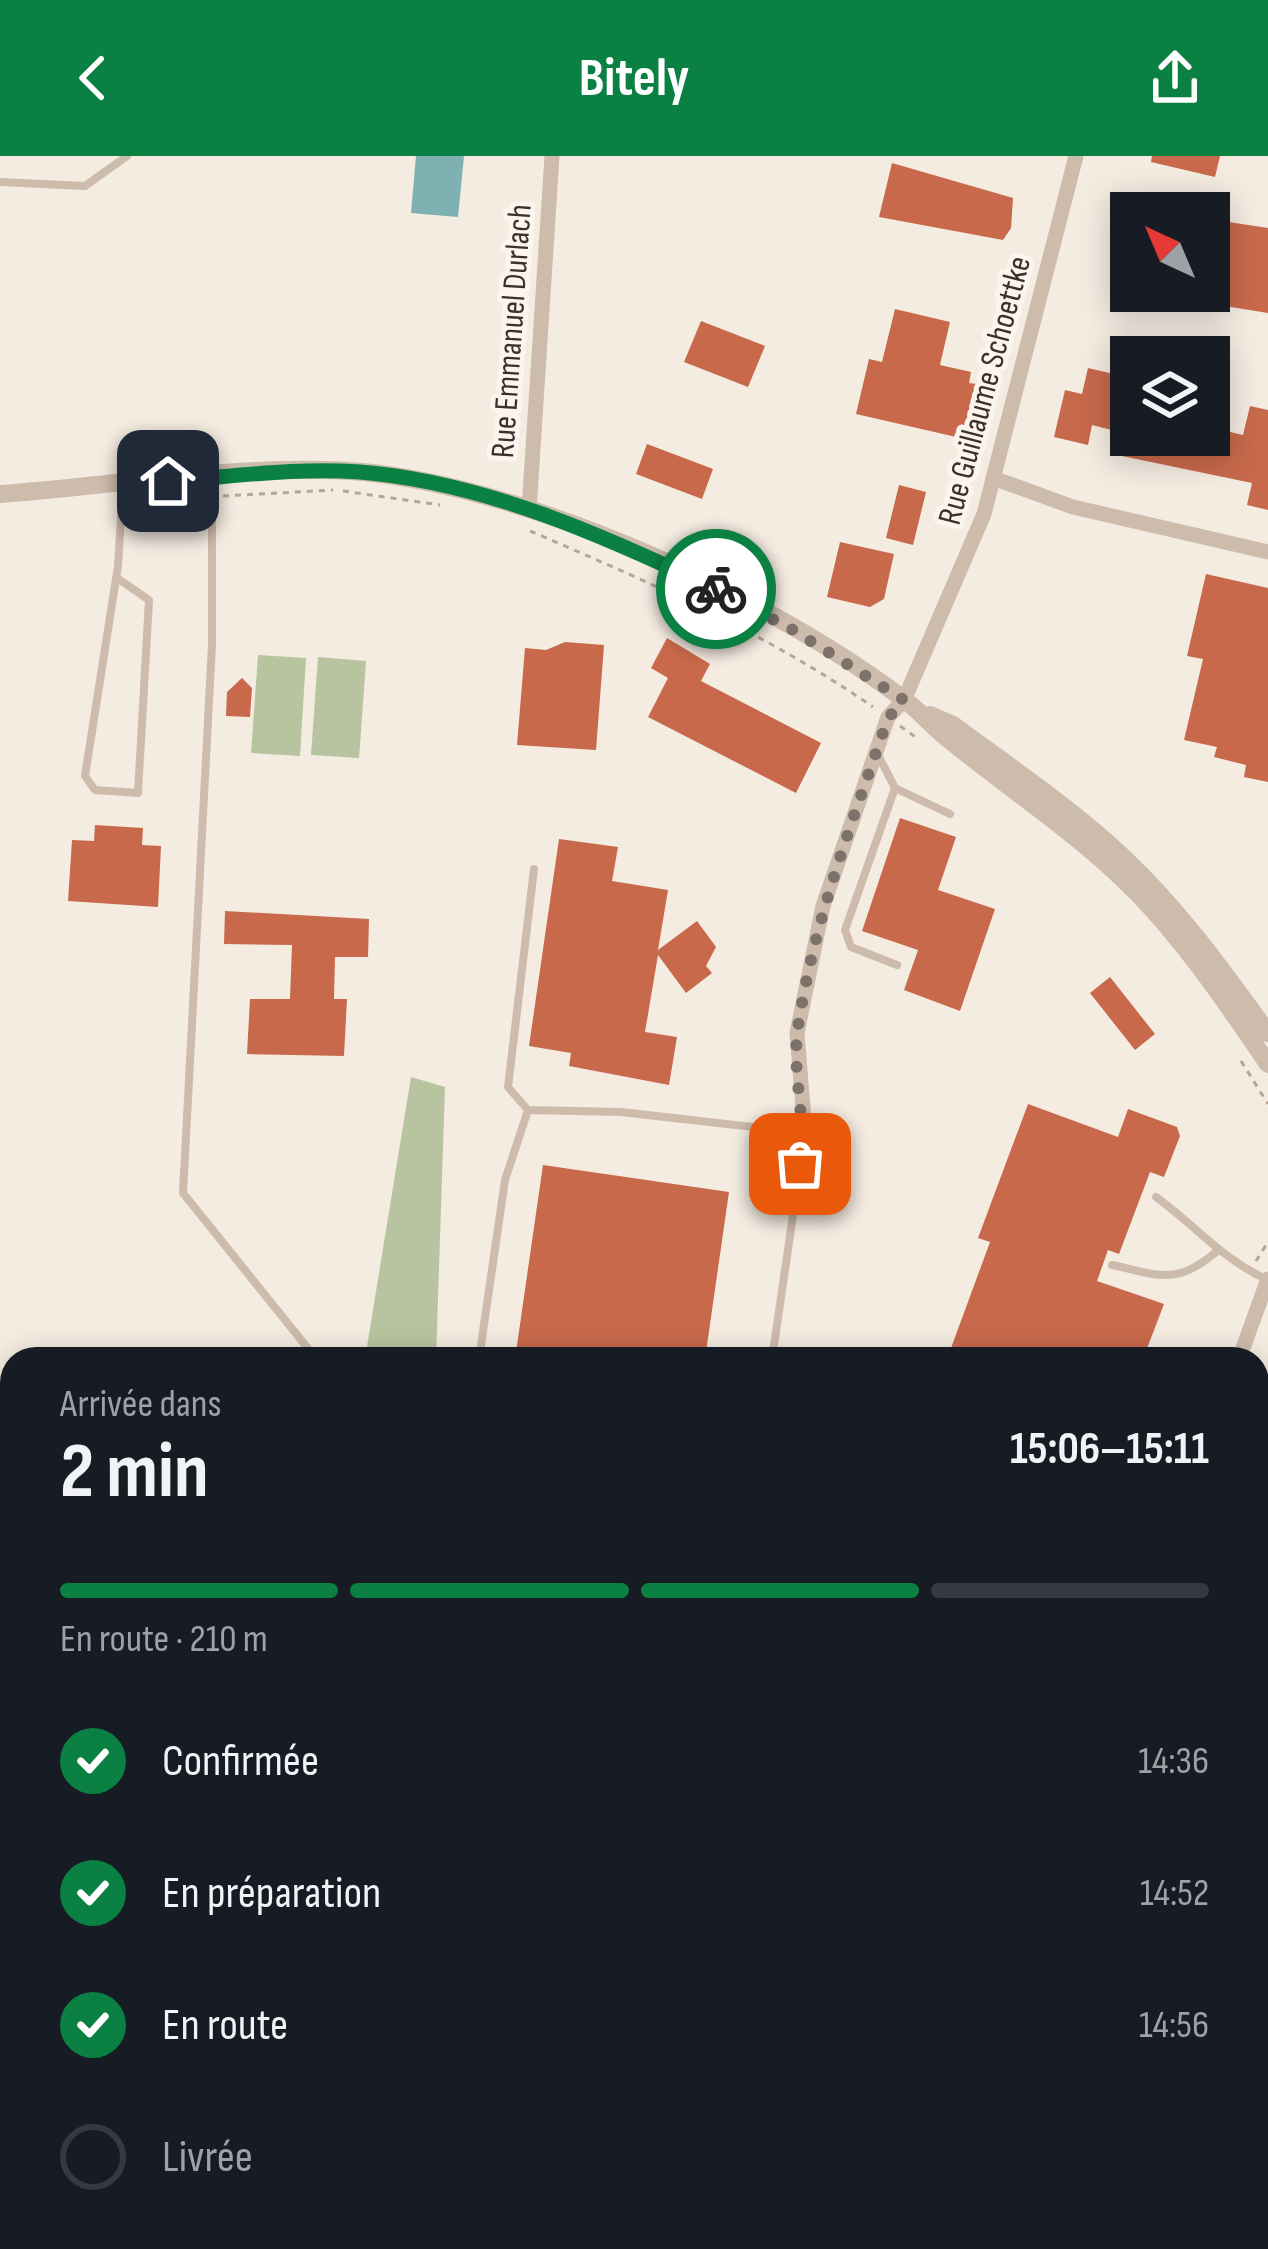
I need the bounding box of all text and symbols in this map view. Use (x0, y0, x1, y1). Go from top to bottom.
icon: back (60, 45, 126, 111)
icon: share (1142, 45, 1208, 111)
text: Bitely (579, 46, 689, 111)
north arrow (1110, 192, 1230, 312)
map controls (1110, 192, 1230, 456)
street label: Rue Emmanuel Durlach (483, 203, 541, 459)
street label: Rue Guillaume Schoettke (930, 252, 1040, 529)
button: layers (1110, 336, 1230, 456)
pin (117, 430, 219, 532)
icon: home (135, 448, 201, 514)
courier (656, 529, 776, 649)
icon: bike (683, 556, 749, 622)
pin (749, 1113, 851, 1215)
icon: bag (767, 1131, 833, 1197)
text: Arrivée dans (60, 1381, 221, 1428)
text: 15:06–15:11 (1010, 1422, 1209, 1477)
text: 2 min (60, 1426, 209, 1519)
text: En route · 210 m (60, 1616, 268, 1663)
icon: check (60, 1728, 126, 1794)
text: Confirmée (162, 1734, 319, 1789)
text: 14:36 (1138, 1738, 1209, 1785)
icon: check (60, 1860, 126, 1926)
text: En préparation (162, 1866, 381, 1921)
text: 14:52 (1140, 1870, 1209, 1917)
icon: check (60, 1992, 126, 2058)
text: En route (162, 1998, 288, 2053)
text: 14:56 (1139, 2002, 1209, 2049)
text: Livrée (162, 2130, 253, 2185)

